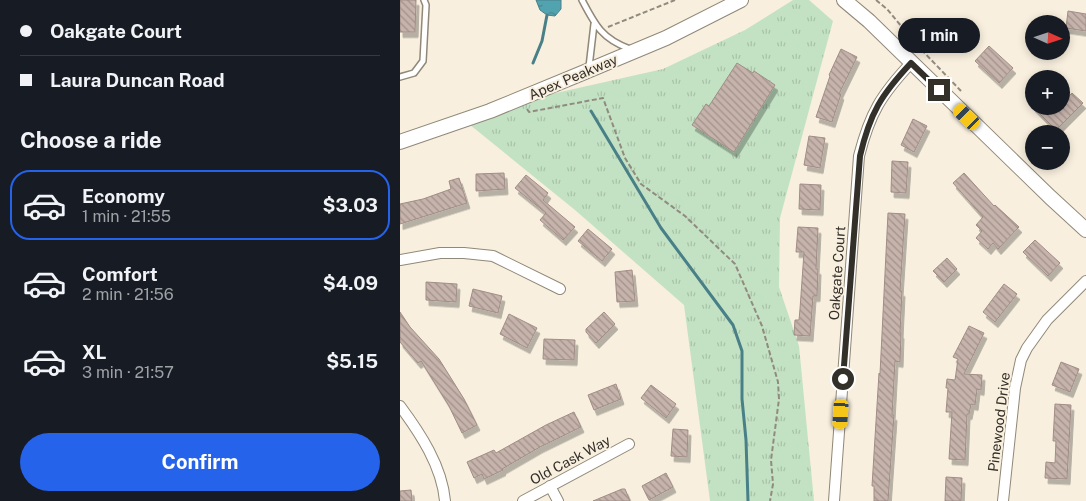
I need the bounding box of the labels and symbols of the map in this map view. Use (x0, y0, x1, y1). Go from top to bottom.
north arrow (1025, 15, 1070, 60)
callout: 1 min (898, 18, 980, 52)
street label: Apex Peakway (526, 51, 620, 103)
route end (928, 79, 950, 101)
car (950, 101, 983, 133)
street label: Oakgate Court (826, 225, 848, 321)
route start (832, 368, 854, 390)
street label: Pinewood Drive (985, 371, 1013, 473)
car (832, 399, 849, 429)
street label: Old Cask Way (527, 432, 613, 488)

